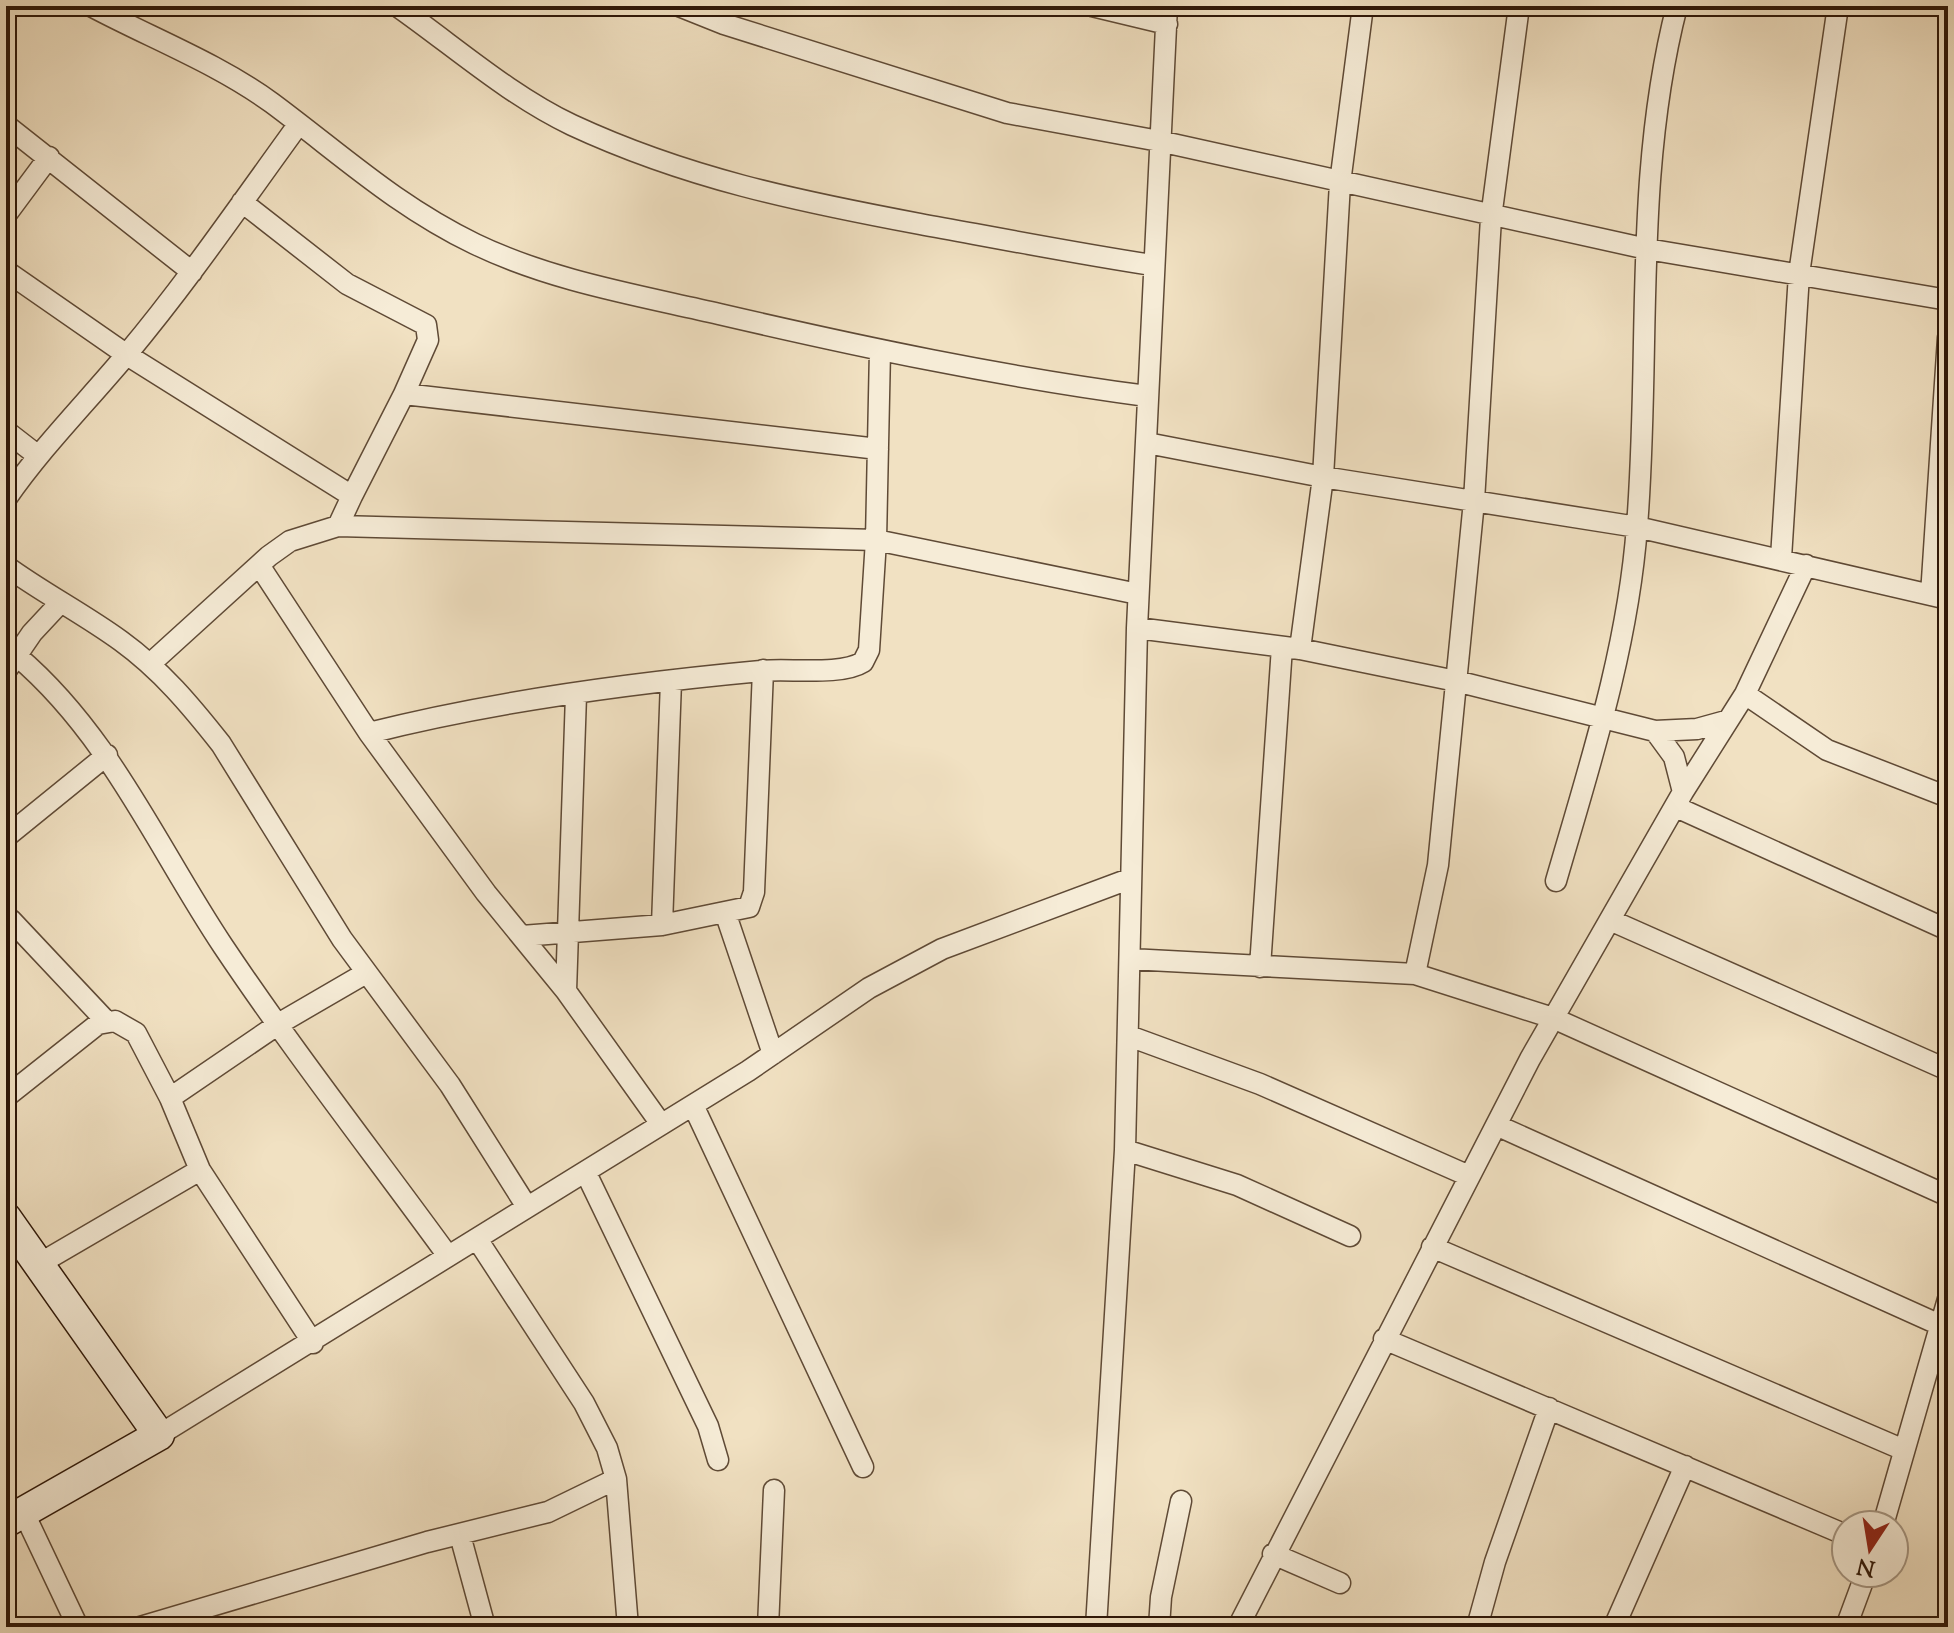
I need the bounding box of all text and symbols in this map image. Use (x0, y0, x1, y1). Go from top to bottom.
north arrow (1830, 1509, 1910, 1589)
text: N (1854, 1548, 1878, 1583)

